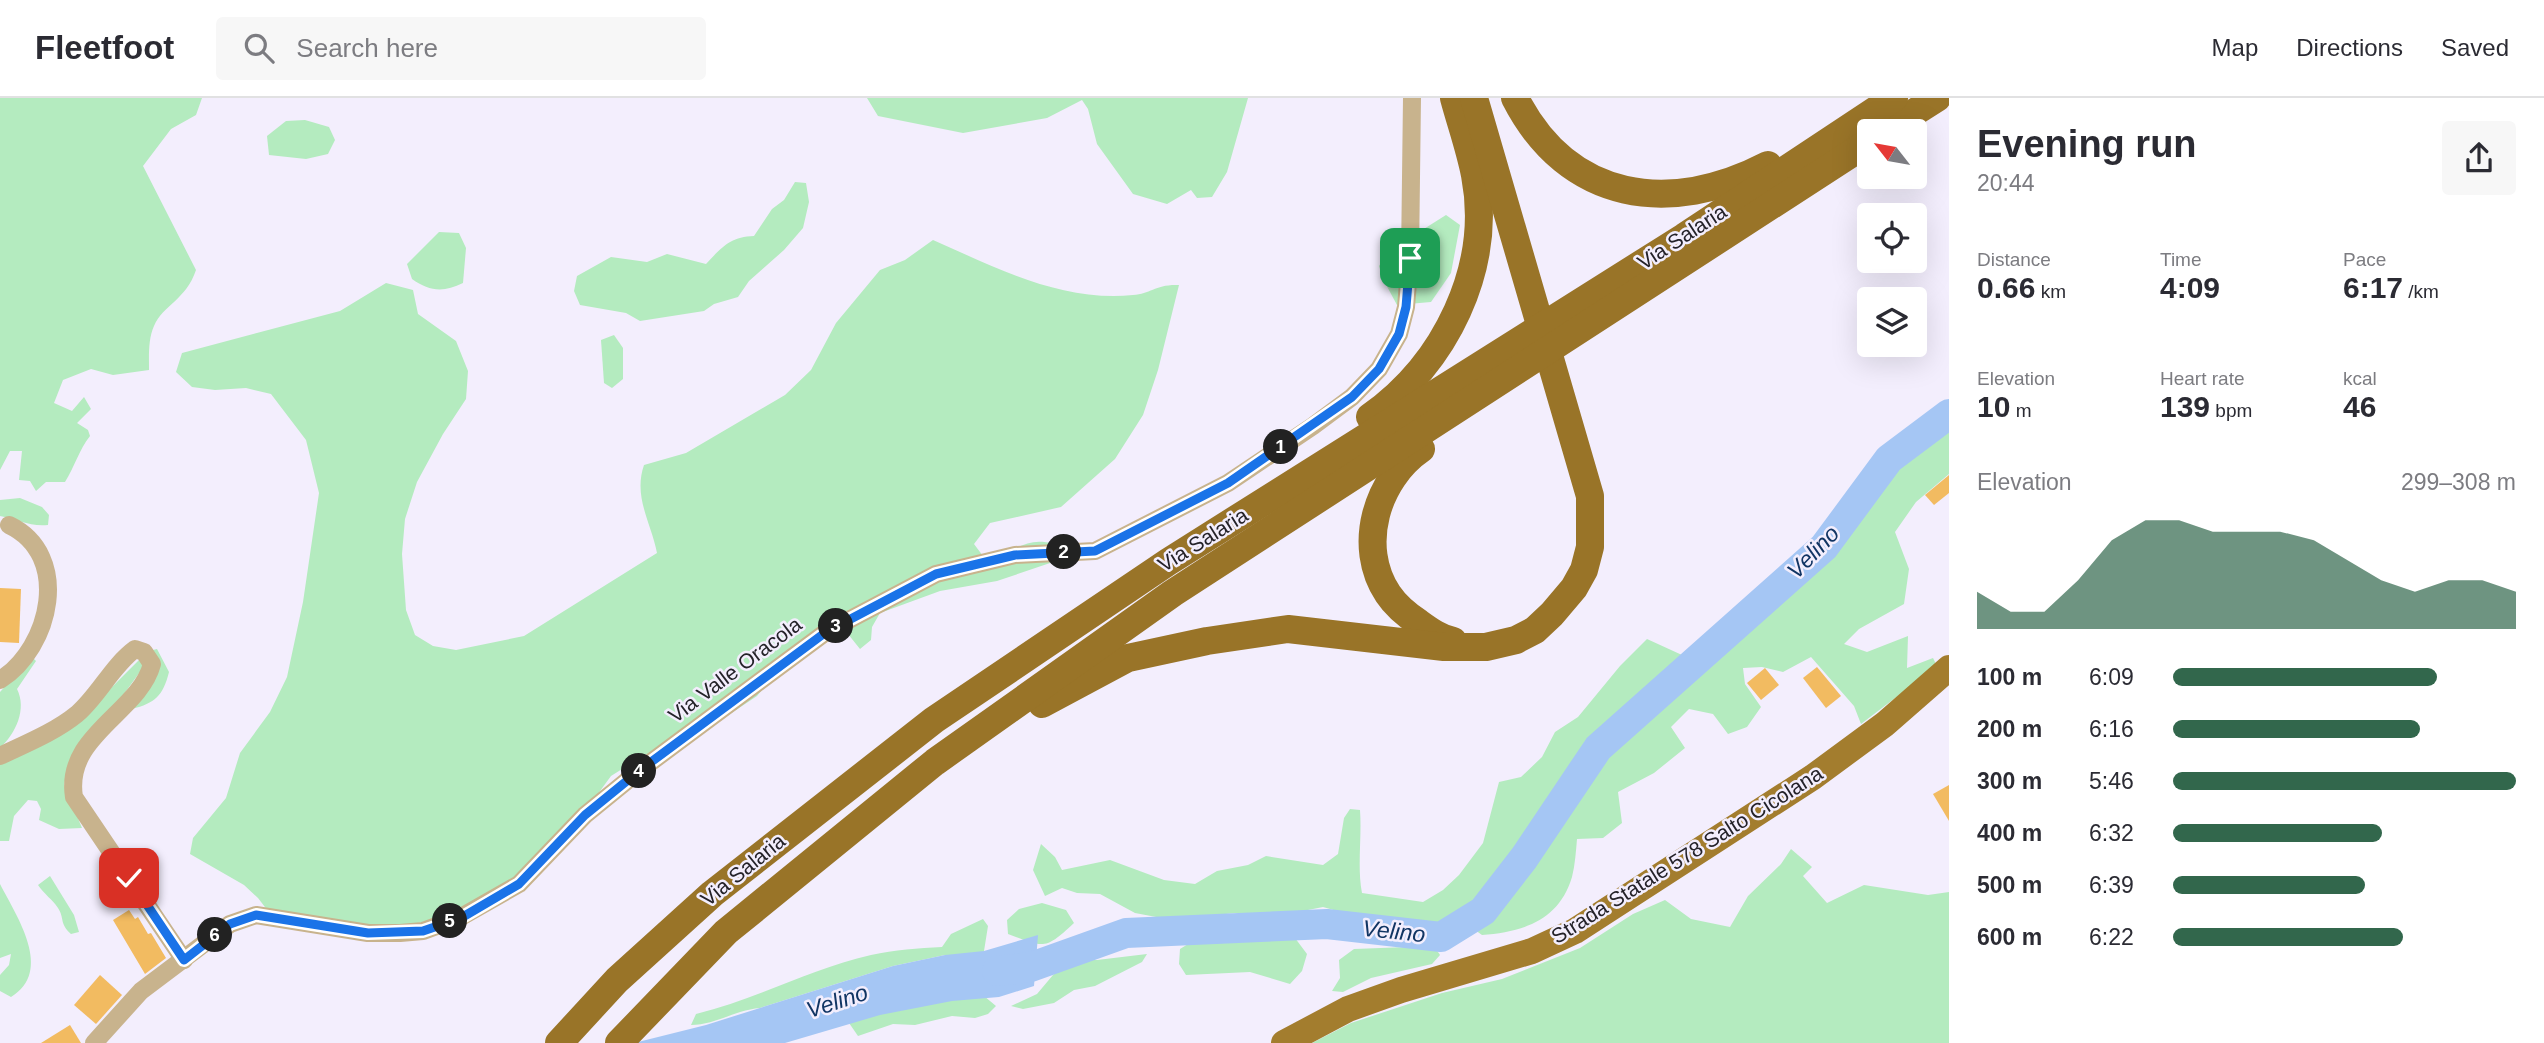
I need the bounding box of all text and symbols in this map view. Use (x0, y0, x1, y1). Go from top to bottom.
search box (216, 17, 706, 80)
text: Fleetfoot (35, 29, 174, 66)
icon: search (240, 29, 278, 67)
text: Search here (296, 33, 438, 63)
text: Map (2212, 34, 2258, 61)
text: Directions (2296, 34, 2403, 61)
text: Saved (2441, 34, 2509, 61)
north arrow (1857, 119, 1927, 189)
map controls (1857, 119, 1927, 357)
button: share (2442, 121, 2516, 195)
text: Evening run (1977, 123, 2197, 165)
text: 20:44 (1977, 170, 2035, 196)
street label: Via Salaria (1633, 199, 1731, 274)
button: locate (1857, 203, 1927, 273)
pin (1380, 228, 1440, 288)
icon: arrive (1391, 239, 1429, 277)
text: Distance (1977, 249, 2051, 270)
text: Time (2160, 249, 2202, 270)
text: Pace (2343, 249, 2386, 270)
text: 0.66 (1977, 271, 2035, 304)
text: 4:09 (2160, 271, 2220, 304)
text: 6:17 (2343, 271, 2403, 304)
text: km (2035, 281, 2066, 302)
text: /km (2403, 281, 2439, 302)
button: layers (1857, 287, 1927, 357)
text: Elevation (1977, 368, 2055, 389)
text: Heart rate (2160, 368, 2244, 389)
text: kcal (2343, 368, 2377, 389)
text: 10 (1977, 390, 2010, 423)
text: 139 (2160, 390, 2210, 423)
text: 46 (2343, 390, 2376, 423)
text: m (2010, 400, 2031, 421)
text: bpm (2210, 400, 2252, 421)
pin: 1 (1264, 430, 1298, 464)
text: 1 (1275, 436, 1286, 457)
text: Elevation (1977, 469, 2072, 495)
text: 299–308 m (2401, 469, 2516, 495)
street label: Via Salaria (1154, 503, 1252, 576)
water label: Velino (1782, 520, 1844, 584)
pin: 2 (1046, 534, 1082, 570)
text: 2 (1058, 541, 1069, 562)
pin: 3 (818, 608, 854, 644)
street label: Via Valle Oracola (664, 612, 806, 727)
text: 3 (830, 615, 841, 636)
text: 100 m (1977, 664, 2042, 690)
text: 6:09 (2089, 664, 2134, 690)
text: 200 m (1977, 716, 2042, 742)
text: 6:16 (2089, 716, 2134, 742)
pin: 4 (622, 754, 656, 788)
text: 4 (633, 760, 644, 781)
street label: Strada Statale 578 Salto Cicolana (1547, 761, 1827, 948)
text: 300 m (1977, 768, 2042, 794)
text: 5:46 (2089, 768, 2134, 794)
text: 400 m (1977, 820, 2042, 846)
text: 6:32 (2089, 820, 2134, 846)
street label: Via Salaria (696, 829, 789, 910)
pin (99, 848, 159, 908)
icon: check (110, 859, 148, 897)
text: 500 m (1977, 872, 2042, 898)
text: 6:39 (2089, 872, 2134, 898)
pin: 5 (433, 904, 468, 938)
text: 5 (444, 910, 455, 931)
water label: Velino (1361, 915, 1427, 947)
pin: 6 (198, 918, 232, 952)
text: 6 (209, 924, 220, 945)
text: 600 m (1977, 924, 2042, 950)
text: 6:22 (2089, 924, 2134, 950)
water label: Velino (803, 979, 871, 1023)

